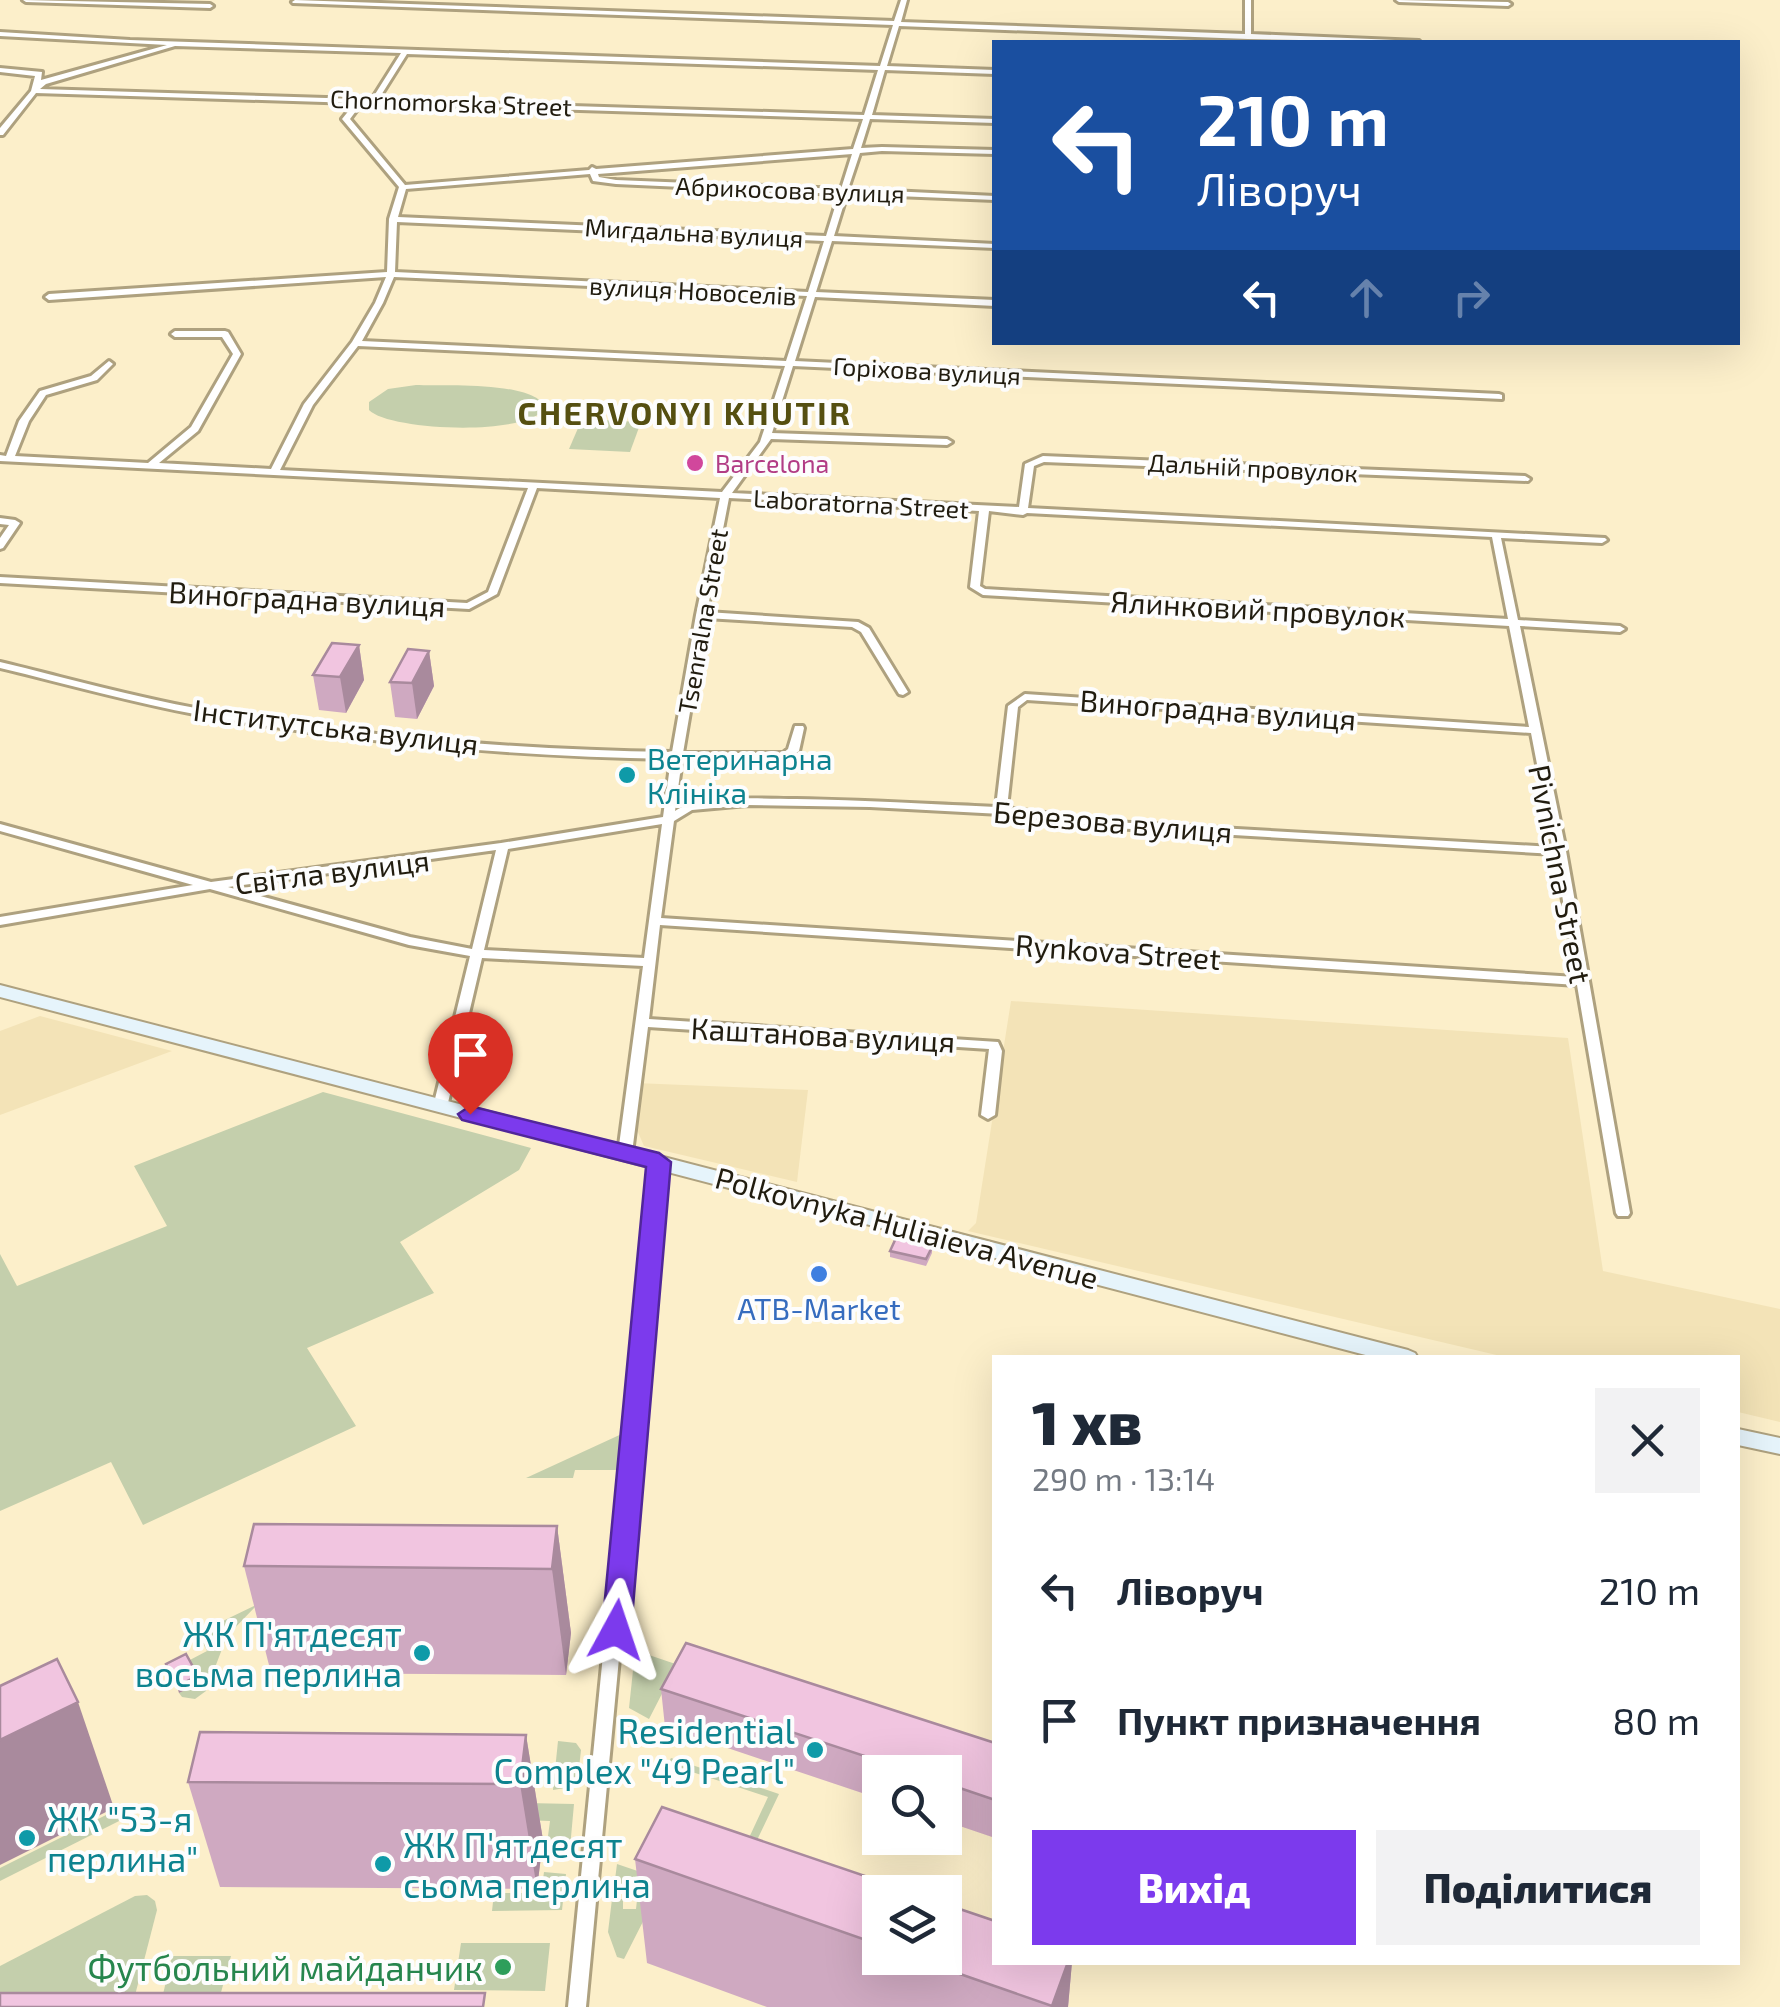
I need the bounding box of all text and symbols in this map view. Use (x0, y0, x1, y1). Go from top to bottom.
text: 210 m (1197, 76, 1389, 160)
icon: left (1032, 80, 1162, 210)
street label: Chornomorska Street (330, 83, 572, 121)
text: Ліворуч (1197, 161, 1362, 215)
street label: Абрикосова вулиця (675, 170, 905, 209)
street label: Мигдальна вулиця (584, 211, 804, 254)
street label: вулиця Новоселів (588, 270, 798, 311)
icon: left (1234, 270, 1289, 325)
icon: ahead (1339, 270, 1394, 325)
icon: right (1444, 270, 1499, 325)
street label: Горіхова вулиця (832, 350, 1022, 391)
district label: CHERVONYI KHUTIR (518, 393, 852, 431)
street label: Дальній провулок (1147, 447, 1359, 488)
place label: Barcelona (715, 448, 829, 478)
marker: Barcelona (684, 452, 706, 474)
street label: Laboratorna Street (752, 482, 970, 524)
street label: Tsenralna Street (671, 526, 733, 716)
street label: Виноградна вулиця (168, 573, 446, 624)
street label: Ялинковий провулок (1110, 582, 1406, 635)
street label: Виноградна вулиця (1079, 681, 1357, 738)
street label: Інститутська вулиця (191, 691, 481, 762)
place label: Ветеринарна Клініка (647, 740, 833, 810)
street label: Pivnichna Street (1522, 762, 1600, 986)
marker: Ветеринарна Клініка (616, 764, 638, 786)
street label: Березова вулиця (992, 793, 1234, 850)
street label: Світла вулиця (233, 841, 432, 902)
street label: Rynkova Street (1014, 926, 1222, 976)
street label: Каштанова вулиця (690, 1009, 956, 1060)
pin (428, 1012, 513, 1115)
icon: arrive (443, 1027, 498, 1082)
street label: Polkovnyka Huliaieva Avenue (712, 1159, 1102, 1295)
marker: ATB-Market (808, 1263, 830, 1285)
place label: ATB-Market (737, 1290, 901, 1326)
text: 1 хв (1032, 1385, 1142, 1457)
button: close (1595, 1388, 1700, 1493)
text: 290 m · 13:14 (1032, 1459, 1215, 1497)
icon: left (1032, 1563, 1087, 1618)
text: Ліворуч (1117, 1567, 1264, 1613)
text: 210 m (1599, 1567, 1700, 1613)
position arrow (564, 1578, 668, 1682)
place label: ЖК П'ятдесят восьма перлина (135, 1612, 402, 1694)
marker: ЖК П'ятдесят восьма перлина (411, 1642, 433, 1664)
icon: arrive (1032, 1693, 1087, 1748)
text: Пункт призначення (1117, 1697, 1481, 1743)
text: 80 m (1612, 1697, 1700, 1743)
place label: Residential Complex "49 Pearl" (494, 1709, 796, 1791)
marker: Residential Complex "49 Pearl" (804, 1739, 826, 1761)
map controls (862, 1755, 962, 1975)
button: search (862, 1755, 962, 1855)
place label: ЖК "53-я перлина" (47, 1797, 198, 1879)
place label: ЖК П'ятдесят сьома перлина (403, 1823, 651, 1905)
marker: ЖК "53-я перлина" (16, 1827, 38, 1849)
button: Вихід (1032, 1830, 1356, 1945)
button: Поділитися (1376, 1830, 1700, 1945)
marker: ЖК П'ятдесят сьома перлина (372, 1853, 394, 1875)
button: layers (862, 1875, 962, 1975)
place label: Футбольний майданчик (87, 1946, 483, 1989)
marker: Футбольний майданчик (492, 1956, 514, 1978)

